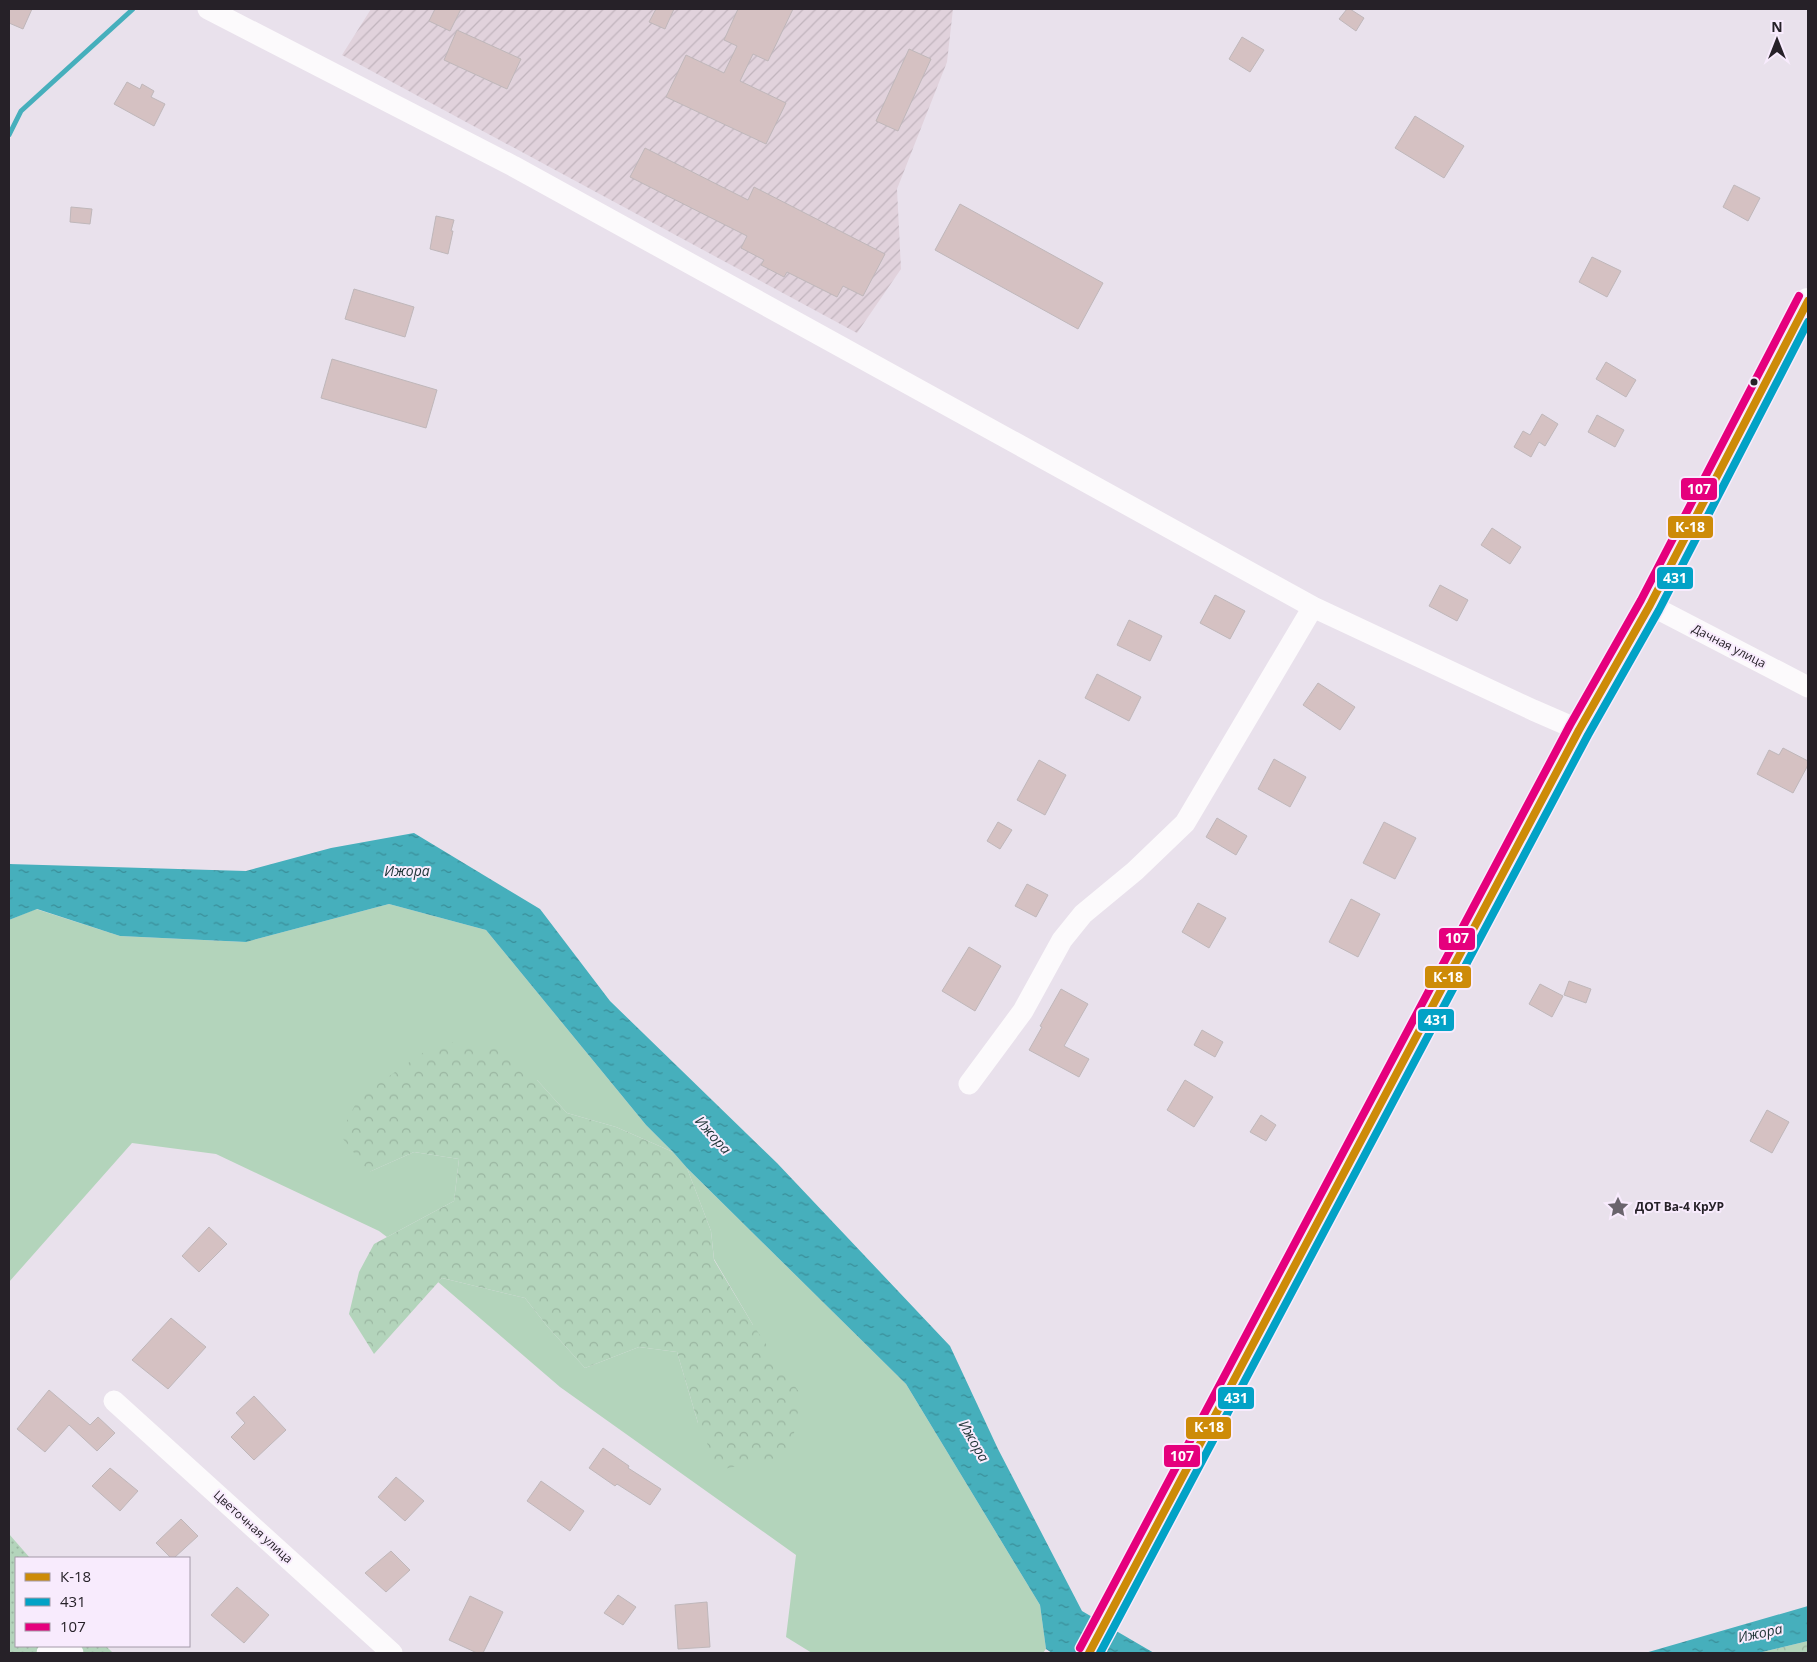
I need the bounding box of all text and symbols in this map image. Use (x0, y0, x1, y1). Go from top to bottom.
north arrow (1752, 15, 1802, 65)
text: N (1771, 17, 1783, 36)
unlabelled marker (1749, 377, 1759, 387)
line badge: 107 (1680, 477, 1718, 501)
text: 107 (1687, 479, 1711, 498)
line badge: К-18 (1667, 515, 1714, 539)
text: К-18 (1675, 517, 1705, 536)
line badge: 431 (1656, 566, 1694, 590)
text: 431 (1663, 568, 1687, 587)
street label: Дачная улица (1689, 620, 1769, 671)
water label: Ижора (384, 861, 430, 880)
line badge: 107 (1438, 927, 1476, 951)
text: 107 (1445, 928, 1469, 947)
line badge: К-18 (1424, 965, 1472, 989)
text: К-18 (1433, 967, 1463, 986)
line badge: 431 (1417, 1008, 1455, 1032)
text: 431 (1424, 1010, 1448, 1029)
water label: Ижора (691, 1111, 736, 1158)
place icon: ДОТ Ва-4 КрУР (1605, 1194, 1631, 1220)
place label: ДОТ Ва-4 КрУР (1635, 1198, 1724, 1215)
line badge: 431 (1217, 1386, 1255, 1410)
text: 431 (1224, 1388, 1248, 1407)
water label: Ижора (955, 1416, 994, 1465)
line badge: К-18 (1185, 1416, 1232, 1440)
text: К-18 (1194, 1417, 1224, 1436)
line badge: 107 (1163, 1444, 1201, 1468)
text: 107 (1170, 1446, 1194, 1465)
street label: Цветочная улица (210, 1486, 297, 1567)
legend (15, 1557, 190, 1647)
text: К-18 (60, 1566, 91, 1586)
text: 431 (60, 1591, 86, 1611)
text: 107 (60, 1616, 86, 1636)
water label: Ижора (1736, 1618, 1784, 1647)

